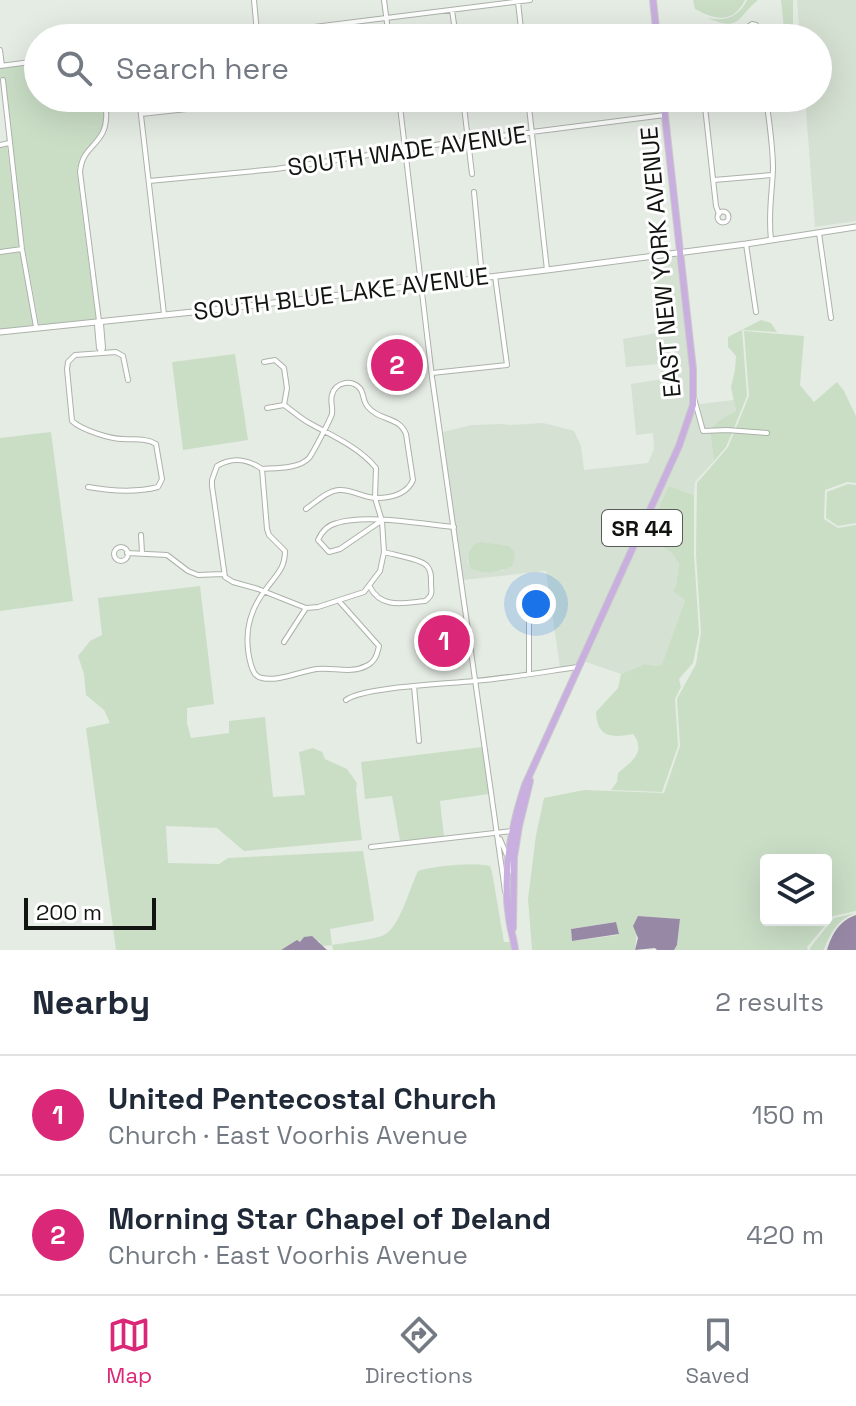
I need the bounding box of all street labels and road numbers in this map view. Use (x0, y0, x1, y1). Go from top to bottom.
street label: SOUTH WADE AVENUE (285, 118, 528, 183)
street label: EAST NEW YORK AVENUE (633, 125, 688, 399)
street label: SOUTH BLUE LAKE AVENUE (192, 260, 490, 327)
road number: SR 44 (602, 510, 682, 546)

